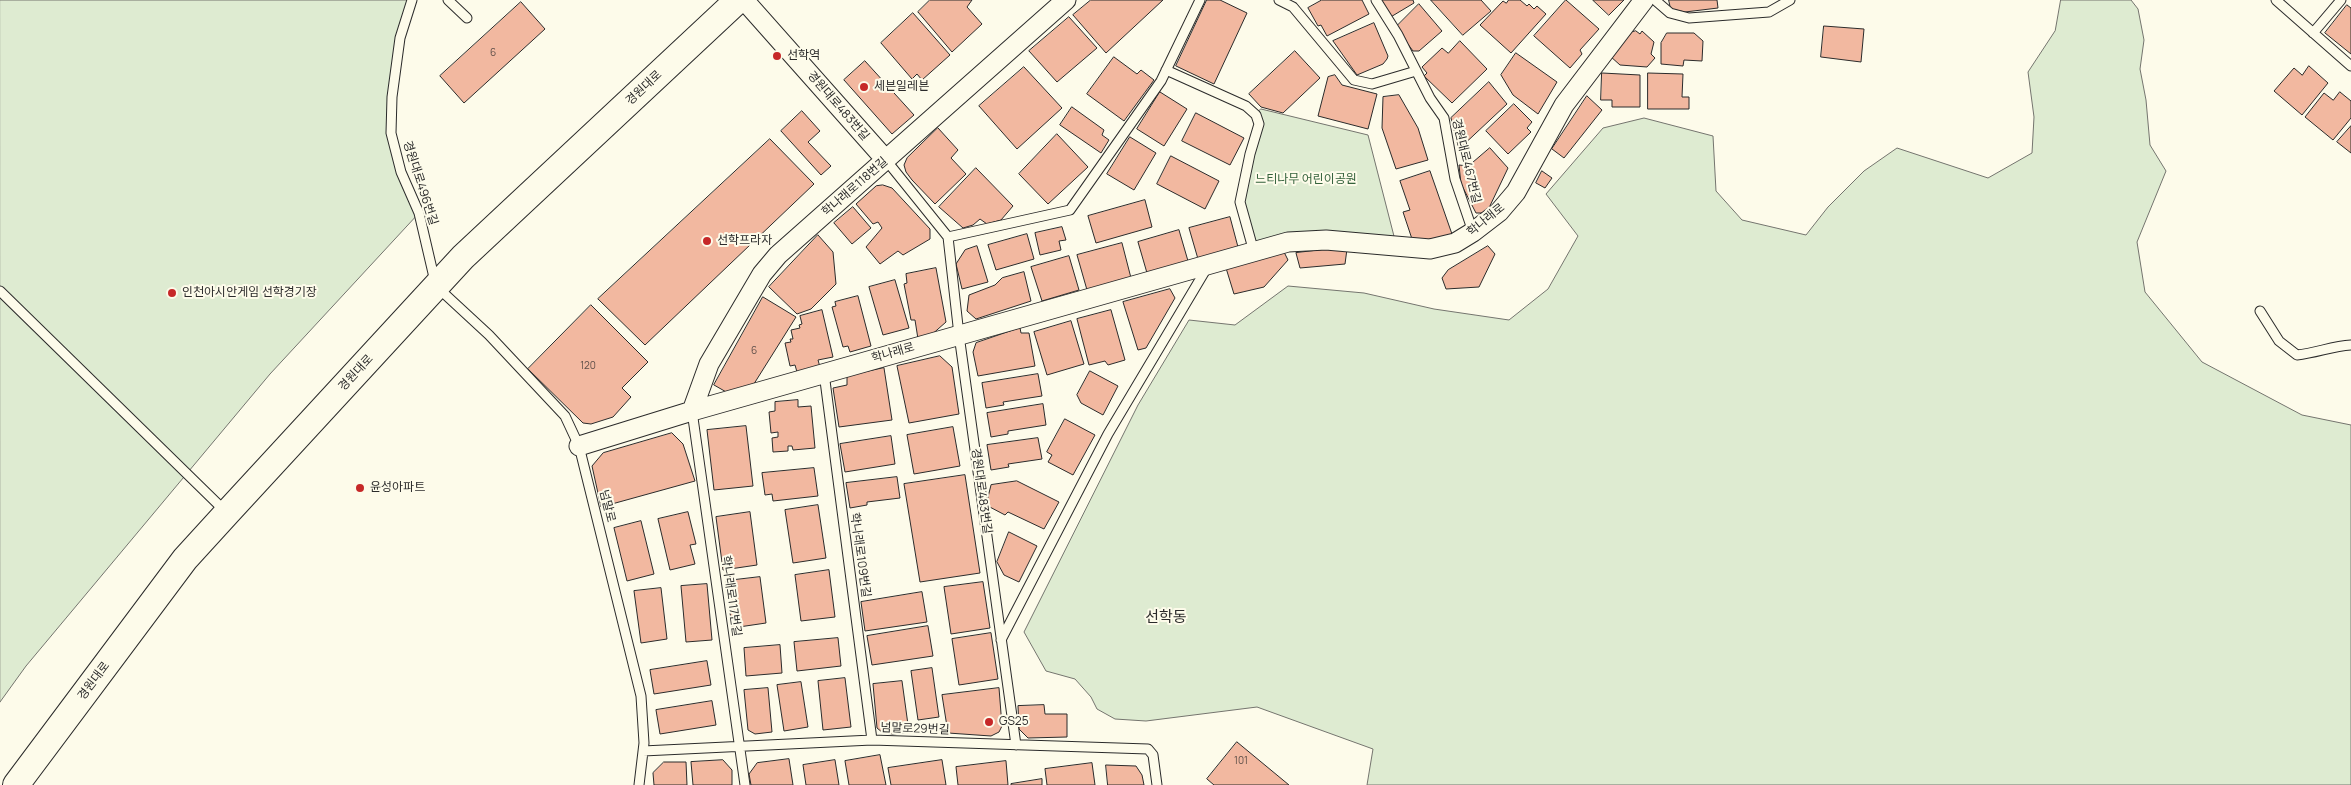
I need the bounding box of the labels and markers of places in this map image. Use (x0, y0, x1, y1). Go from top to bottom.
place label: 선학역 (787, 49, 820, 63)
marker: 선학역 (771, 50, 783, 62)
place label: 세븐일레븐 (874, 80, 929, 94)
marker: 세븐일레븐 (858, 81, 870, 93)
place label: 선학프라자 (717, 234, 772, 248)
marker: 선학프라자 (701, 235, 713, 247)
place label: 인천아시안게임 선학경기장 (182, 286, 317, 300)
marker: 인천아시안게임 선학경기장 (166, 287, 178, 299)
place label: 윤성아파트 (370, 481, 425, 495)
marker: 윤성아파트 (354, 482, 366, 494)
place label: GS25 (999, 715, 1029, 729)
marker: GS25 (983, 716, 995, 728)

